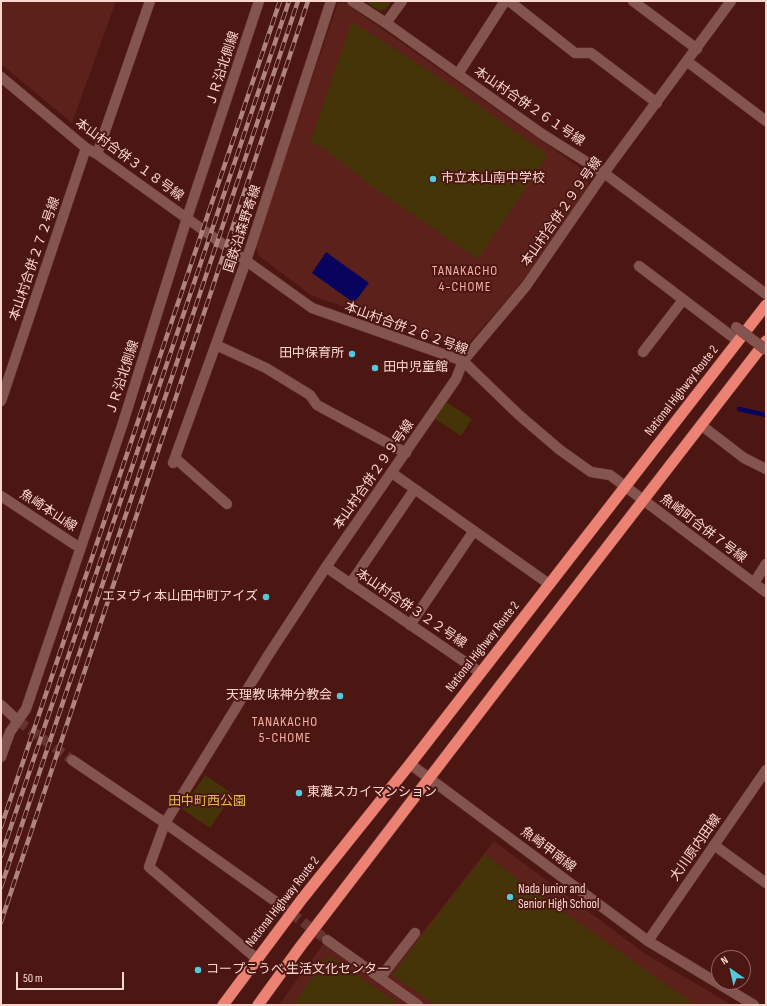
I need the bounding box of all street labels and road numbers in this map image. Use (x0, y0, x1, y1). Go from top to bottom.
street label: ＪＲ沿北側線 (204, 29, 242, 109)
street label: 本山村合併２６１号線 (471, 64, 587, 150)
street label: 本山村合併３１８号線 (72, 115, 186, 205)
street label: 本山村合併２９９号線 (518, 154, 606, 270)
street label: 国鉄沿森野寄線 (222, 183, 264, 275)
street label: 本山村合併２７２号線 (6, 195, 64, 323)
street label: 本山村合併２６２号線 (342, 299, 470, 359)
street label: ＪＲ沿北側線 (104, 338, 142, 418)
street label: National Highway Route 2 (642, 343, 722, 439)
street label: 本山村合併２９９号線 (330, 417, 418, 533)
street label: 魚崎本山線 (16, 487, 80, 535)
street label: 魚崎町合併７号線 (657, 491, 749, 567)
street label: 本山村合併３２２号線 (353, 566, 469, 652)
street label: National Highway Route 2 (443, 599, 523, 695)
street label: 大川原内田線 (667, 812, 725, 884)
street label: 魚崎甲南線 (517, 824, 579, 876)
street label: National Highway Route 2 (243, 854, 323, 950)

